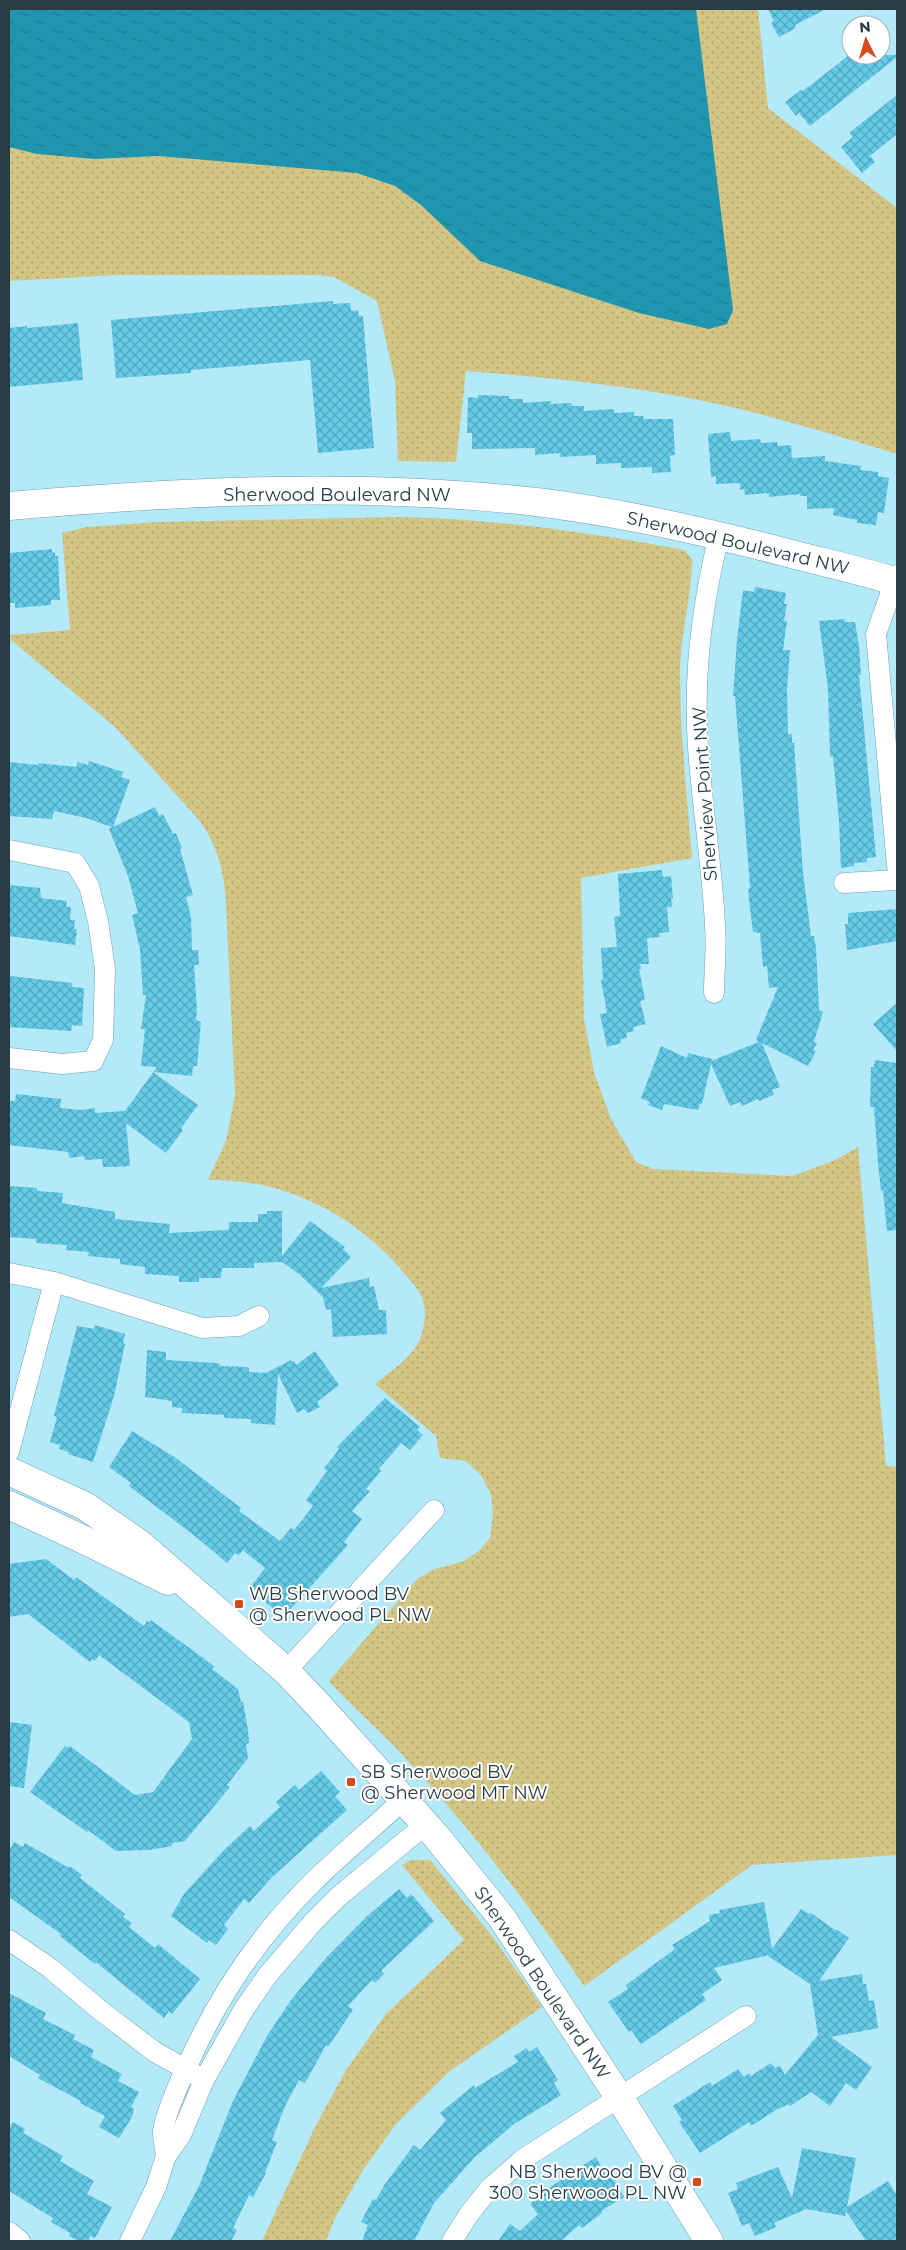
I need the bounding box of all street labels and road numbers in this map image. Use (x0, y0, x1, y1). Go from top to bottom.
street label: Sherwood Boulevard NW (223, 484, 451, 506)
street label: Sherwood Boulevard NW (625, 507, 851, 579)
street label: Sherview Point NW (688, 706, 722, 882)
street label: Sherwood Boulevard NW (469, 1883, 615, 2083)

